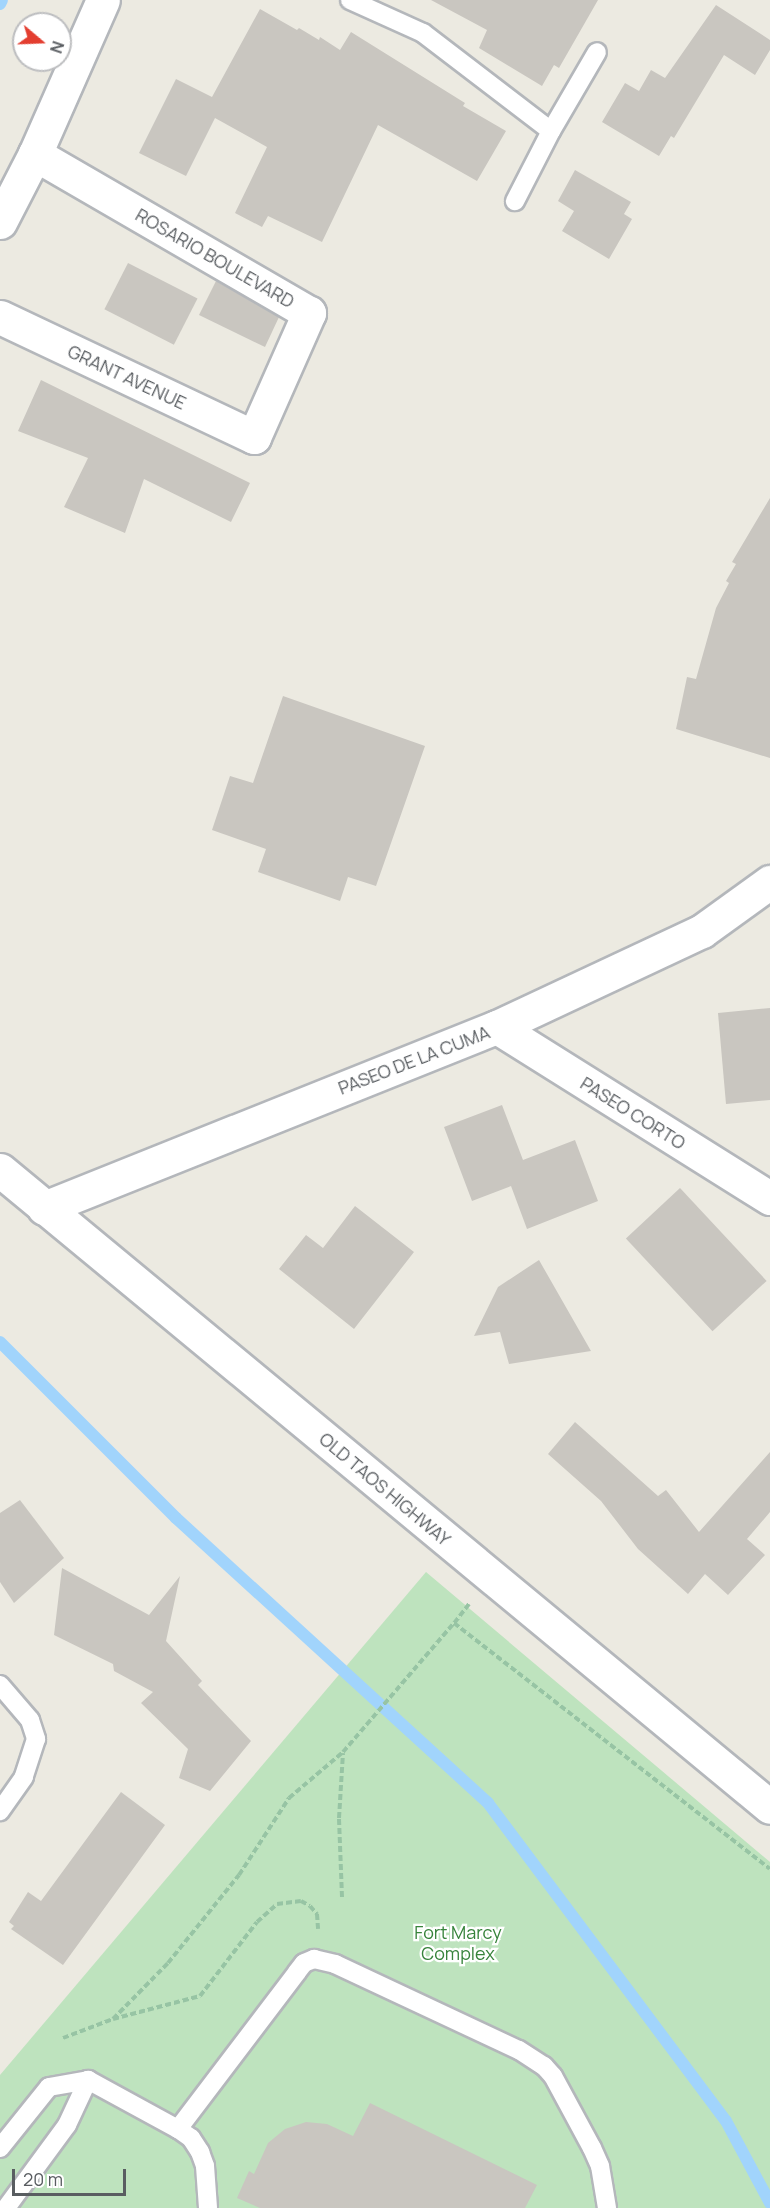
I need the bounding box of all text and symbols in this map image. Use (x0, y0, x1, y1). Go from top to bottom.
north arrow (12, 12, 72, 72)
text: N (45, 38, 69, 56)
street label: ROSARIO BOULEVARD (132, 204, 298, 312)
street label: GRANT AVENUE (64, 340, 190, 414)
street label: PASEO DE LA CUMA (335, 1021, 493, 1099)
street label: PASEO CORTO (577, 1072, 689, 1154)
street label: OLD TAOS HIGHWAY (315, 1428, 455, 1550)
park label: Fort Marcy Complex (414, 1922, 502, 1964)
scale bar (15, 2157, 129, 2195)
text: 20 m (23, 2167, 63, 2191)

